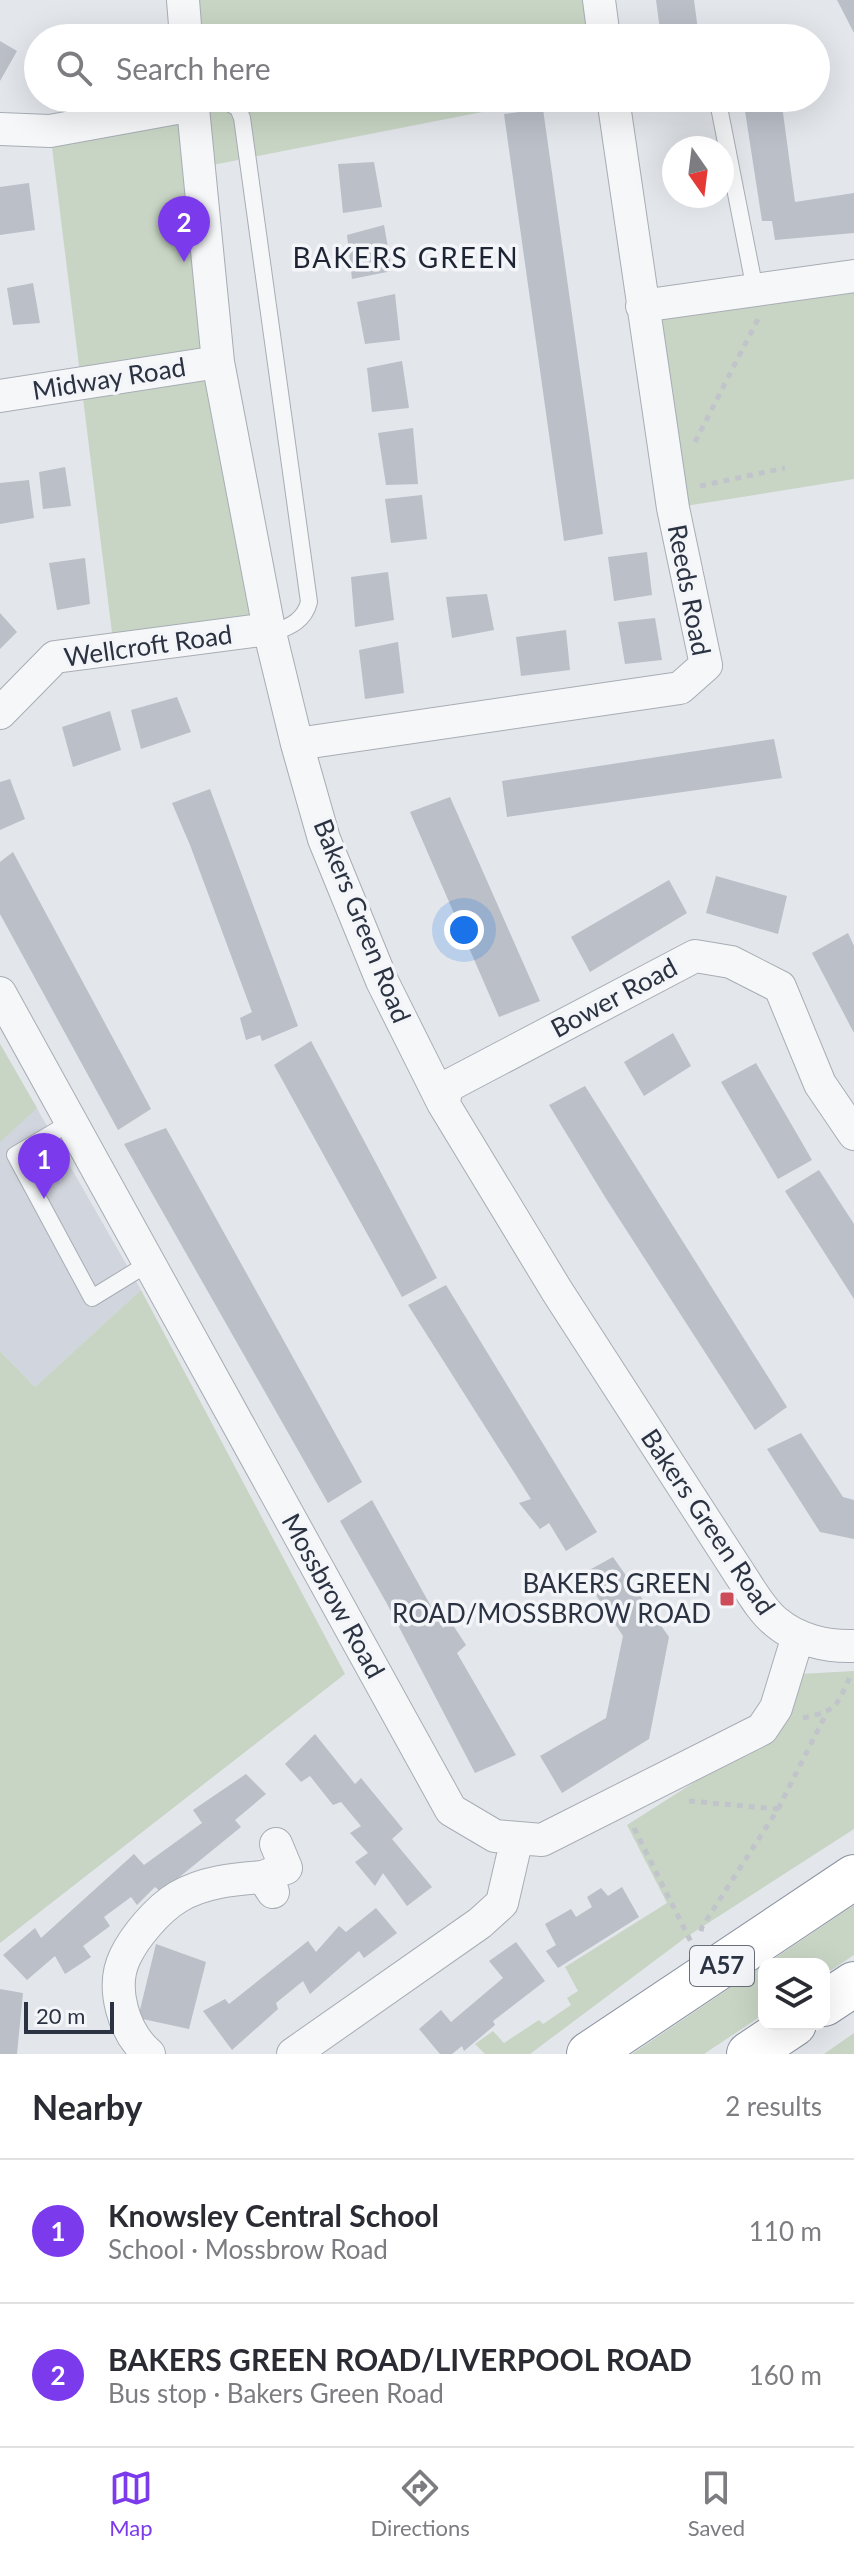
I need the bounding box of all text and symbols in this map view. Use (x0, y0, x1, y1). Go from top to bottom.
search box (24, 24, 830, 112)
icon: search (52, 46, 96, 90)
text: Search here (116, 50, 271, 86)
north arrow (662, 136, 734, 208)
pin: 2 (158, 196, 210, 262)
district label: BAKERS GREEN (292, 240, 520, 274)
street label: Midway Road (30, 350, 188, 406)
street label: Reeds Road (662, 521, 718, 658)
street label: Wellcroft Road (62, 617, 234, 673)
street label: Bakers Green Road (307, 814, 418, 1027)
your location (444, 910, 484, 950)
street label: Bower Road (545, 951, 682, 1044)
pin: 1 (18, 1133, 70, 1199)
street label: Bakers Green Road (635, 1423, 783, 1620)
street label: Mossbrow Road (275, 1508, 392, 1683)
place label: BAKERS GREEN ROAD/MOSSBROW ROAD (392, 1567, 711, 1629)
marker: BAKERS GREEN ROAD/MOSSBROW ROAD (718, 1590, 736, 1608)
road number: A57 (690, 1946, 754, 1986)
map controls (758, 1958, 830, 2030)
button: layers (758, 1958, 830, 2030)
scale bar (24, 1998, 114, 2034)
text: 20 m (36, 2002, 85, 2029)
text: Nearby (32, 2086, 143, 2127)
text: 2 results (725, 2090, 822, 2122)
text: Knowsley Central School (108, 2197, 439, 2233)
text: 1 (50, 2215, 66, 2247)
text: 110 m (749, 2215, 822, 2247)
text: School · Mossbrow Road (108, 2233, 388, 2265)
text: BAKERS GREEN ROAD/LIVERPOOL ROAD (108, 2341, 692, 2377)
text: 2 (50, 2359, 66, 2391)
text: 160 m (749, 2359, 822, 2391)
text: Bus stop · Bakers Green Road (108, 2377, 444, 2409)
tab: Map (109, 2466, 153, 2541)
tab: Directions (371, 2466, 470, 2541)
tab: Saved (688, 2466, 745, 2541)

